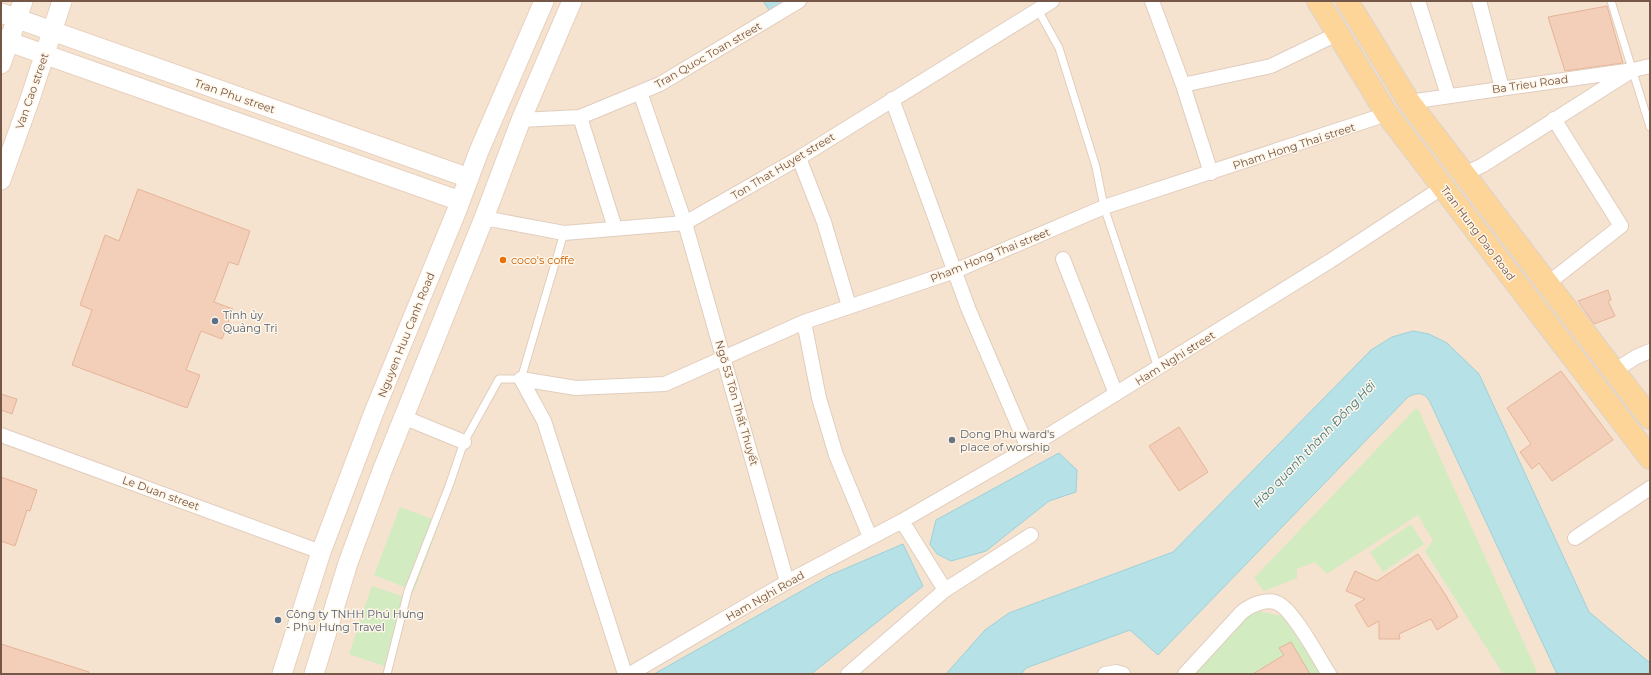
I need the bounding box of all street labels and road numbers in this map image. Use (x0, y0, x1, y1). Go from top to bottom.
street label: Tran Quoc Toan street (652, 18, 764, 91)
street label: Van Cao street (12, 51, 52, 131)
street label: Ba Trieu Road (1491, 72, 1569, 96)
street label: Tran Phu street (193, 76, 278, 117)
street label: Pham Hong Thai street (1231, 119, 1358, 172)
street label: Ton That Huyet street (729, 129, 838, 203)
street label: Tran Hung Dao Road (1438, 183, 1518, 283)
street label: Pham Hong Thai street (928, 224, 1052, 285)
street label: Nguyen Huu Canh Road (374, 270, 438, 400)
street label: Ham Nghi street (1132, 328, 1218, 388)
street label: Ngõ 53 Tôn Thất Thuyết (712, 339, 762, 468)
street label: Le Duan street (121, 473, 202, 514)
street label: Ham Nghi Road (723, 568, 807, 624)

